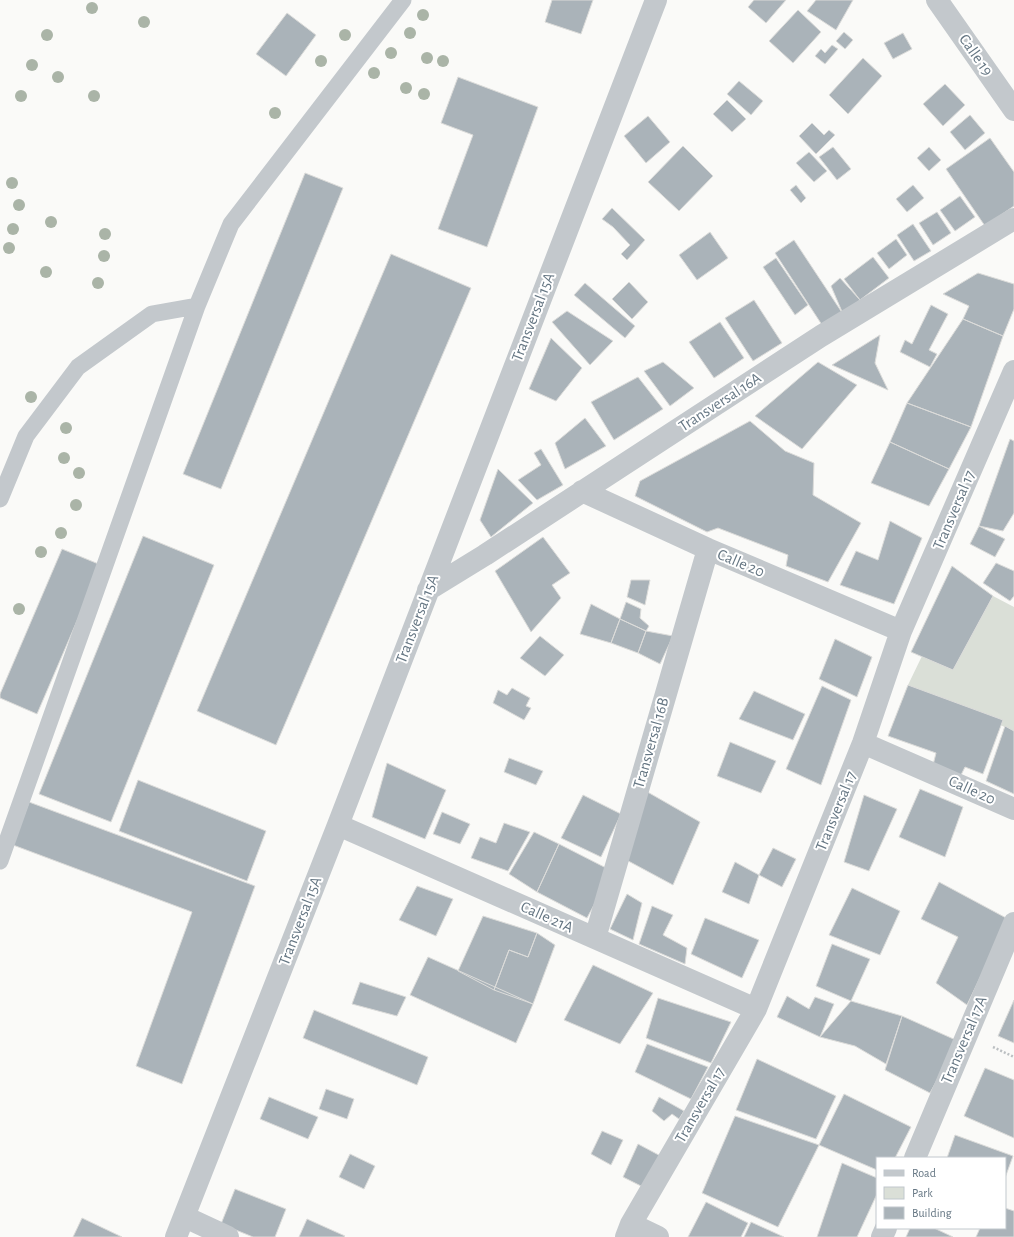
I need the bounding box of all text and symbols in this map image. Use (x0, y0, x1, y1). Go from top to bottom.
street label: Calle 19 (956, 31, 996, 79)
street label: Transversal 15A (509, 270, 557, 364)
street label: Transversal 16A (676, 370, 764, 434)
street label: Transversal 17 (930, 468, 978, 552)
street label: Calle 20 (715, 546, 767, 580)
street label: Transversal 15A (393, 572, 441, 666)
street label: Transversal 16B (630, 696, 672, 790)
street label: Transversal 17 (813, 769, 859, 853)
street label: Calle 20 (946, 773, 998, 807)
street label: Transversal 15A (276, 874, 324, 968)
street label: Calle 21A (518, 898, 576, 936)
street label: Transversal 17A (938, 994, 990, 1086)
street label: Transversal 17 (672, 1064, 728, 1146)
legend (876, 1157, 1006, 1229)
text: Road (912, 1167, 936, 1179)
text: Park (912, 1187, 933, 1199)
text: Building (912, 1207, 952, 1219)

